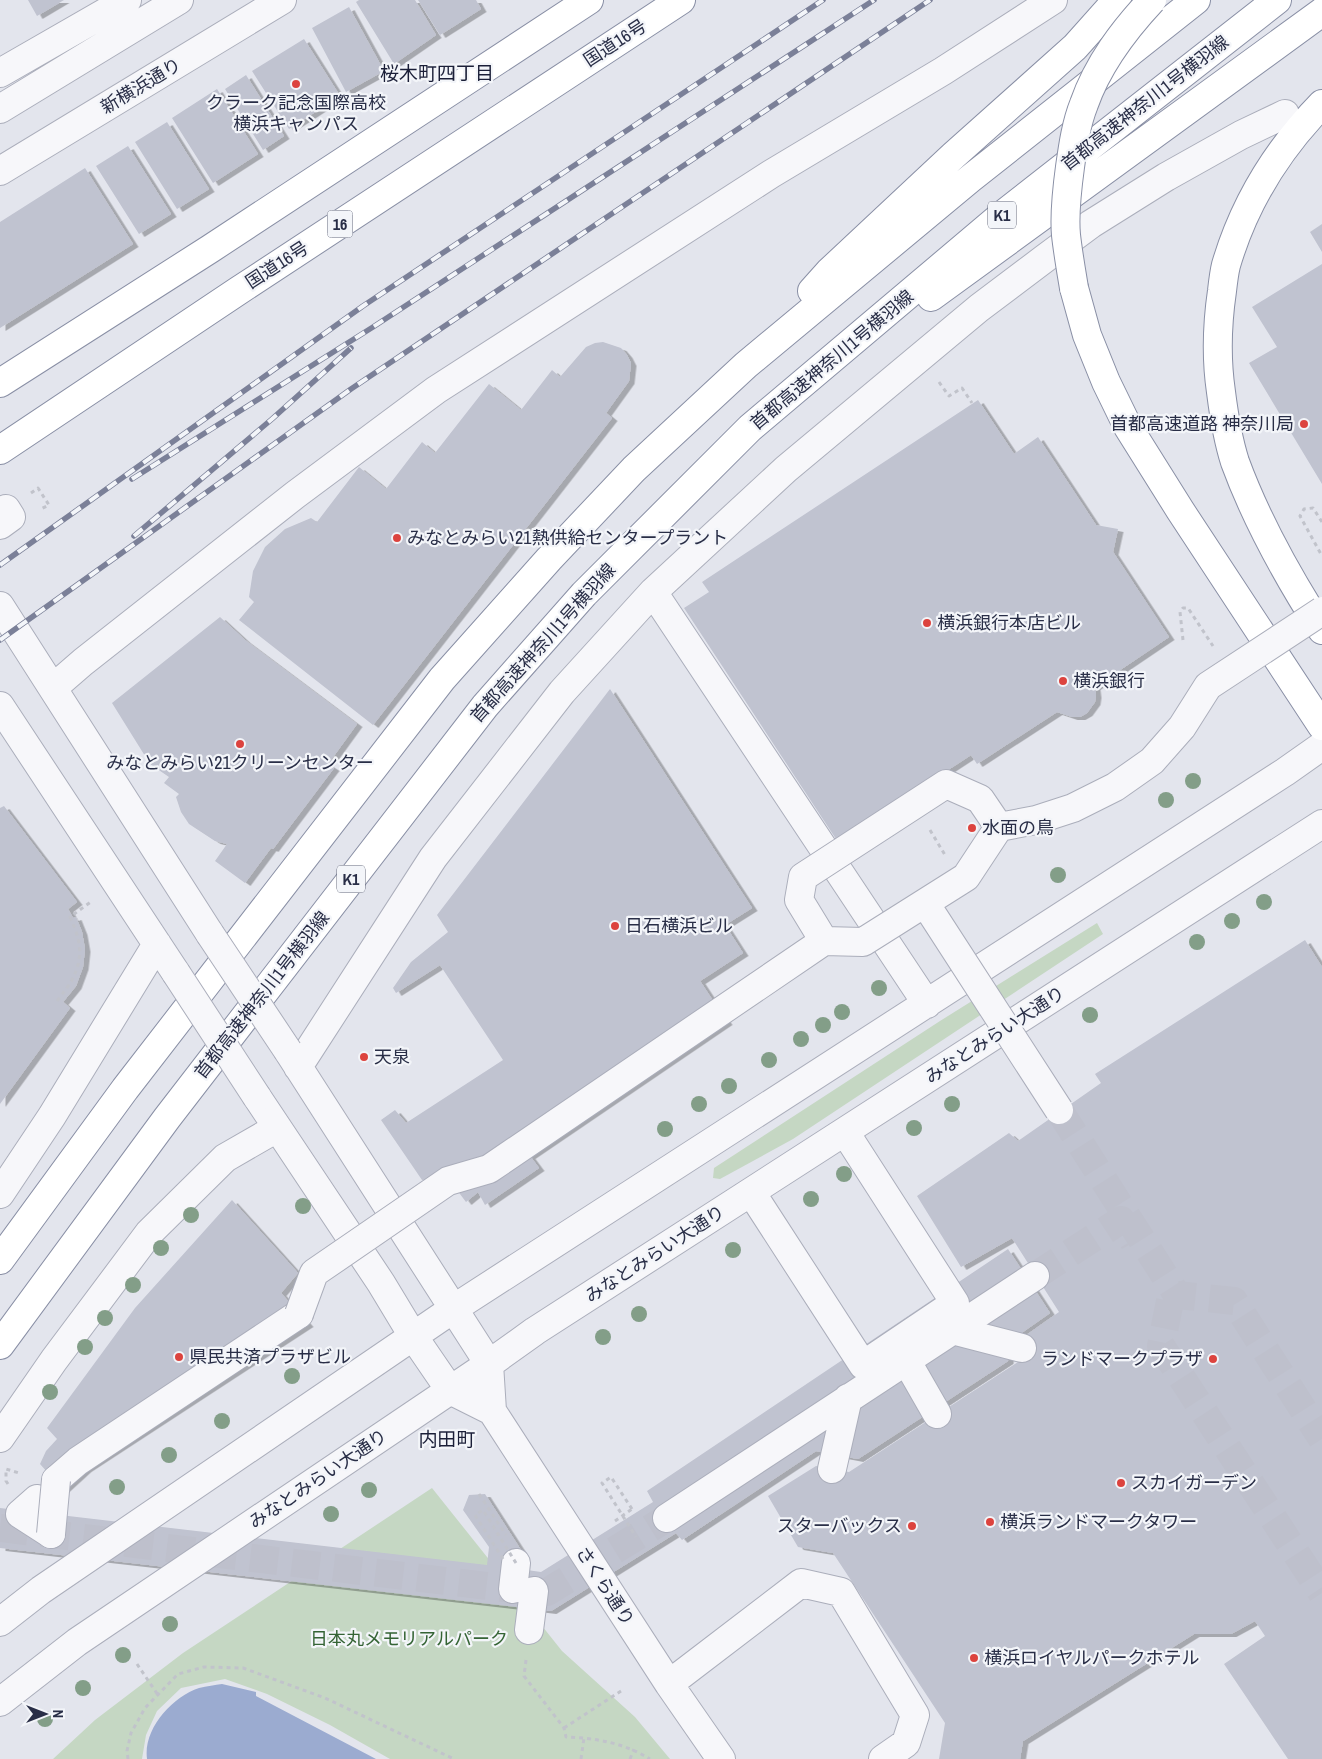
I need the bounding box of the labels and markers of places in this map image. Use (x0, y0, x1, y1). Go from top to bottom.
marker: クラーク記念国際高校 横浜キャンパス (290, 78, 302, 90)
place label: クラーク記念国際高校 横浜キャンパス (206, 90, 386, 136)
place label: 首都高速道路 神奈川局 (1110, 411, 1294, 436)
marker: 首都高速道路 神奈川局 (1298, 418, 1310, 430)
place label: みなとみらい21熱供給センタープラント (407, 525, 728, 550)
marker: みなとみらい21熱供給センタープラント (391, 532, 403, 544)
place label: 横浜銀行本店ビル (937, 610, 1081, 635)
marker: 横浜銀行本店ビル (921, 617, 933, 629)
place label: 横浜銀行 (1073, 668, 1145, 693)
marker: 横浜銀行 (1057, 675, 1069, 687)
marker: みなとみらい21クリーンセンター (234, 738, 246, 750)
place label: みなとみらい21クリーンセンター (106, 750, 374, 775)
place label: 水面の鳥 (982, 815, 1054, 840)
marker: 水面の鳥 (966, 822, 978, 834)
place label: 日石横浜ビル (625, 913, 733, 938)
marker: 日石横浜ビル (609, 920, 621, 932)
place label: 天泉 (374, 1044, 410, 1069)
marker: 天泉 (358, 1051, 370, 1063)
place label: 県民共済プラザビル (189, 1344, 351, 1369)
place label: ランドマークプラザ (1041, 1346, 1203, 1371)
marker: 県民共済プラザビル (173, 1351, 185, 1363)
marker: ランドマークプラザ (1207, 1353, 1219, 1365)
place label: スカイガーデン (1131, 1470, 1257, 1495)
marker: スカイガーデン (1115, 1477, 1127, 1489)
place label: 横浜ランドマークタワー (1000, 1509, 1197, 1534)
place label: スターバックス (777, 1513, 902, 1538)
marker: 横浜ランドマークタワー (984, 1516, 996, 1528)
marker: スターバックス (906, 1520, 918, 1532)
place label: 横浜ロイヤルパークホテル (984, 1645, 1199, 1670)
marker: 横浜ロイヤルパークホテル (968, 1652, 980, 1664)

